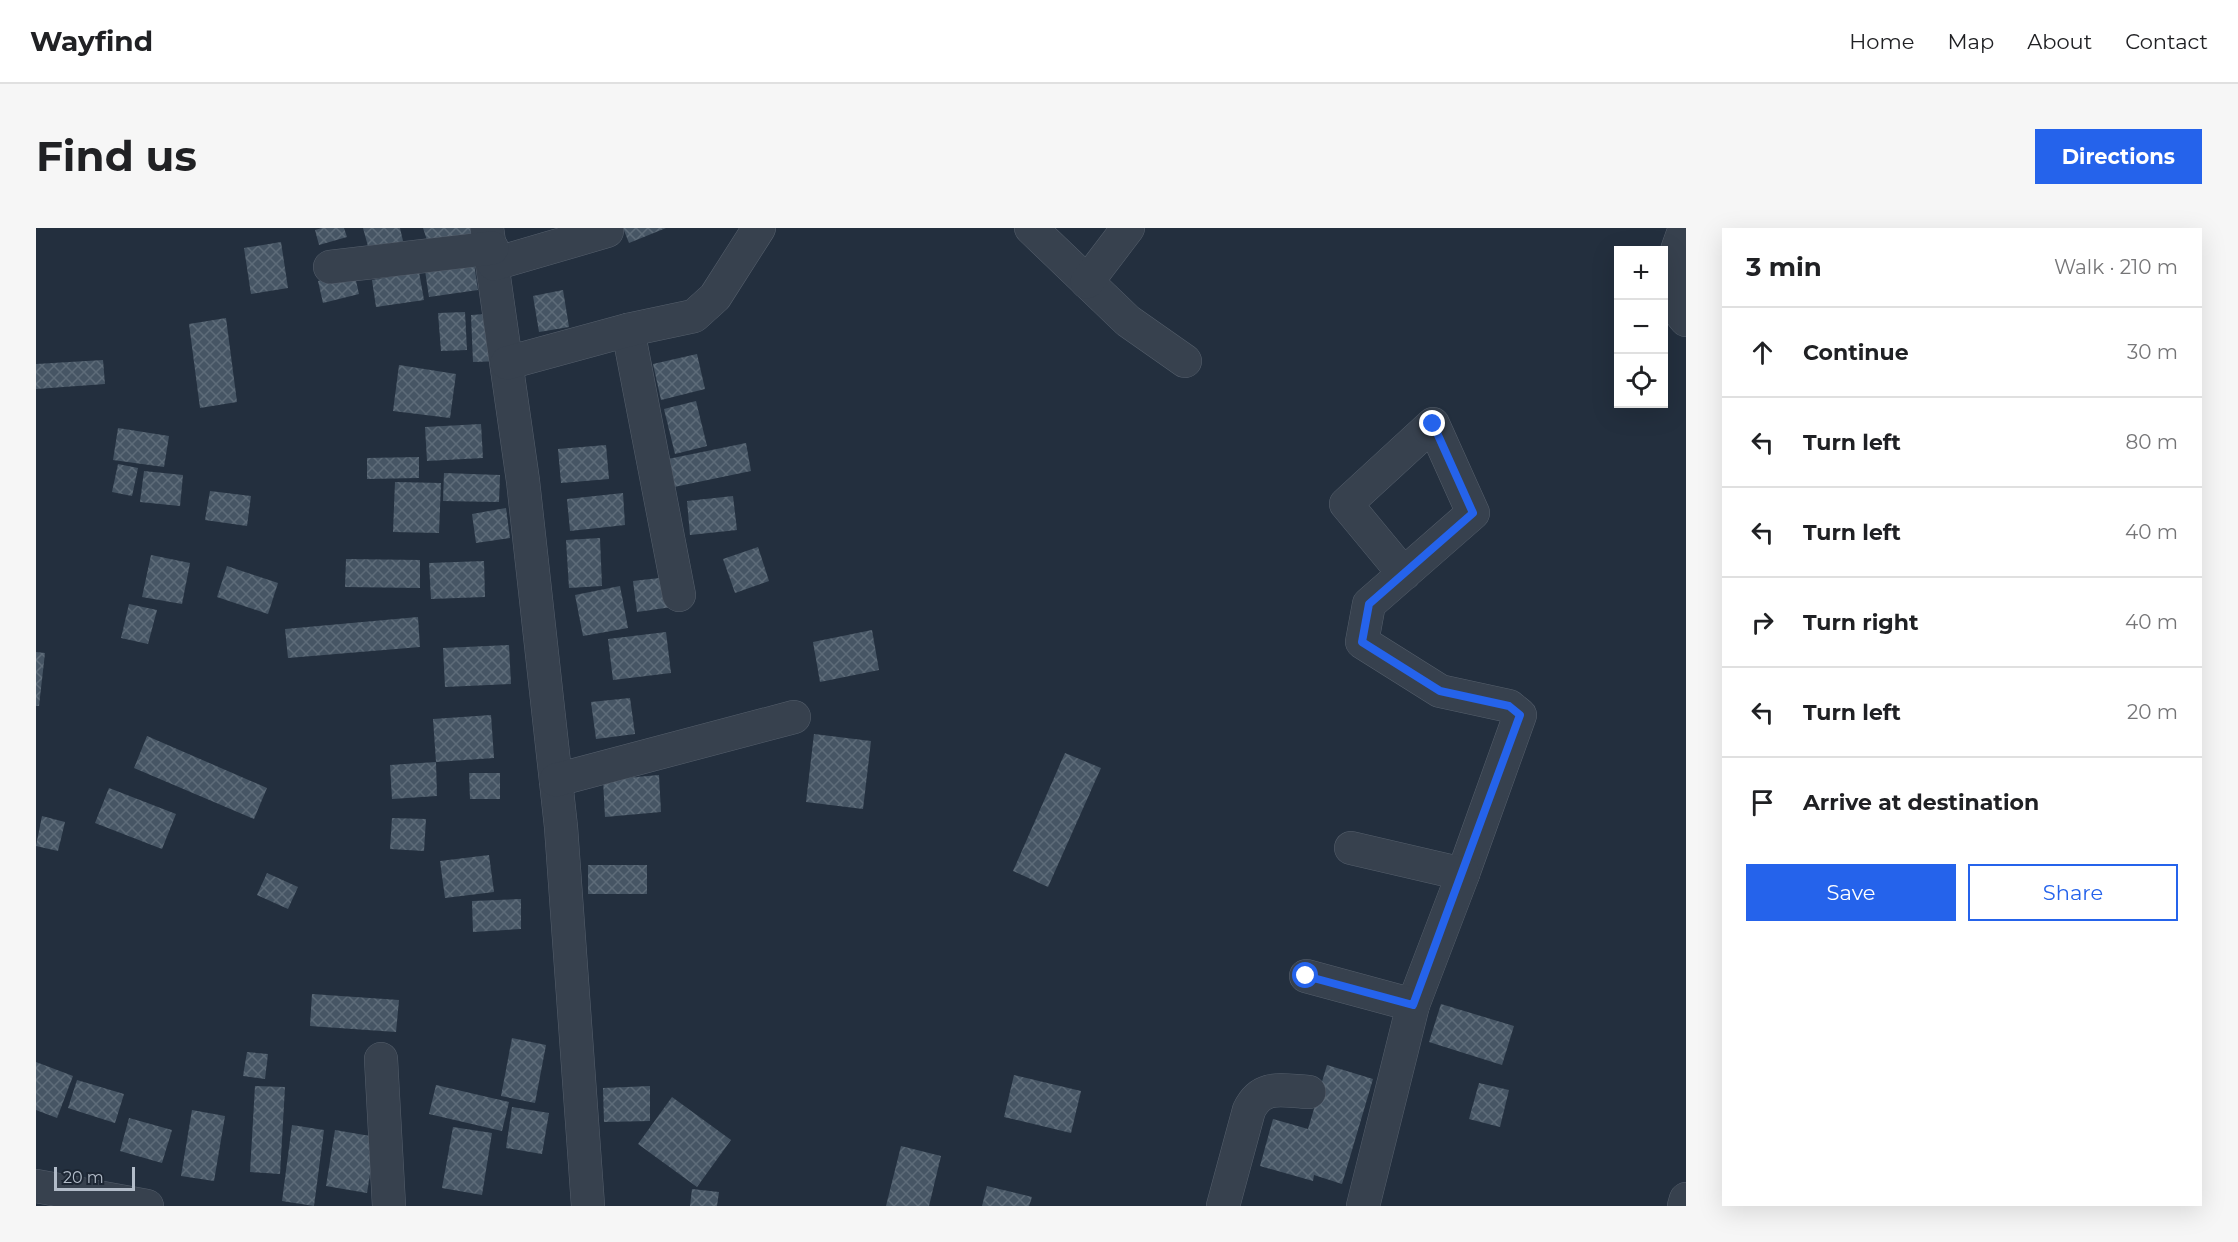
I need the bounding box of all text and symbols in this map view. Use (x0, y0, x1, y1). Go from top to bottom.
text: Wayfind (30, 24, 153, 58)
text: Home (1849, 29, 1914, 54)
text: Map (1947, 29, 1994, 54)
text: About (2027, 29, 2092, 54)
text: Contact (2125, 29, 2208, 54)
button: Directions (2035, 129, 2202, 184)
text: Find us (36, 130, 197, 182)
map controls (1614, 246, 1668, 408)
button: + (1614, 246, 1668, 300)
text: 3 min (1746, 251, 1822, 283)
text: Walk · 210 m (2054, 255, 2178, 279)
button: − (1614, 300, 1668, 354)
icon: ahead (1746, 336, 1779, 369)
text: Continue (1803, 339, 1909, 366)
text: 30 m (2127, 340, 2178, 364)
button: locate (1614, 354, 1668, 408)
route end (1419, 410, 1445, 436)
icon: left (1746, 426, 1779, 459)
text: Turn left (1803, 429, 1901, 456)
text: 80 m (2126, 430, 2178, 454)
icon: left (1746, 516, 1779, 549)
text: Turn left (1803, 519, 1901, 546)
text: 40 m (2125, 520, 2178, 544)
icon: right (1746, 606, 1779, 639)
text: Turn right (1803, 609, 1918, 636)
text: 40 m (2125, 610, 2178, 634)
icon: left (1746, 696, 1779, 729)
text: Turn left (1803, 699, 1901, 726)
text: 20 m (2127, 700, 2178, 724)
icon: arrive (1746, 786, 1779, 819)
text: Arrive at destination (1803, 789, 2039, 816)
button: Save (1746, 864, 1956, 921)
button: Share (1968, 864, 2178, 921)
route start (1292, 962, 1318, 988)
scale bar (54, 1164, 135, 1192)
text: 20 m (63, 1168, 104, 1187)

